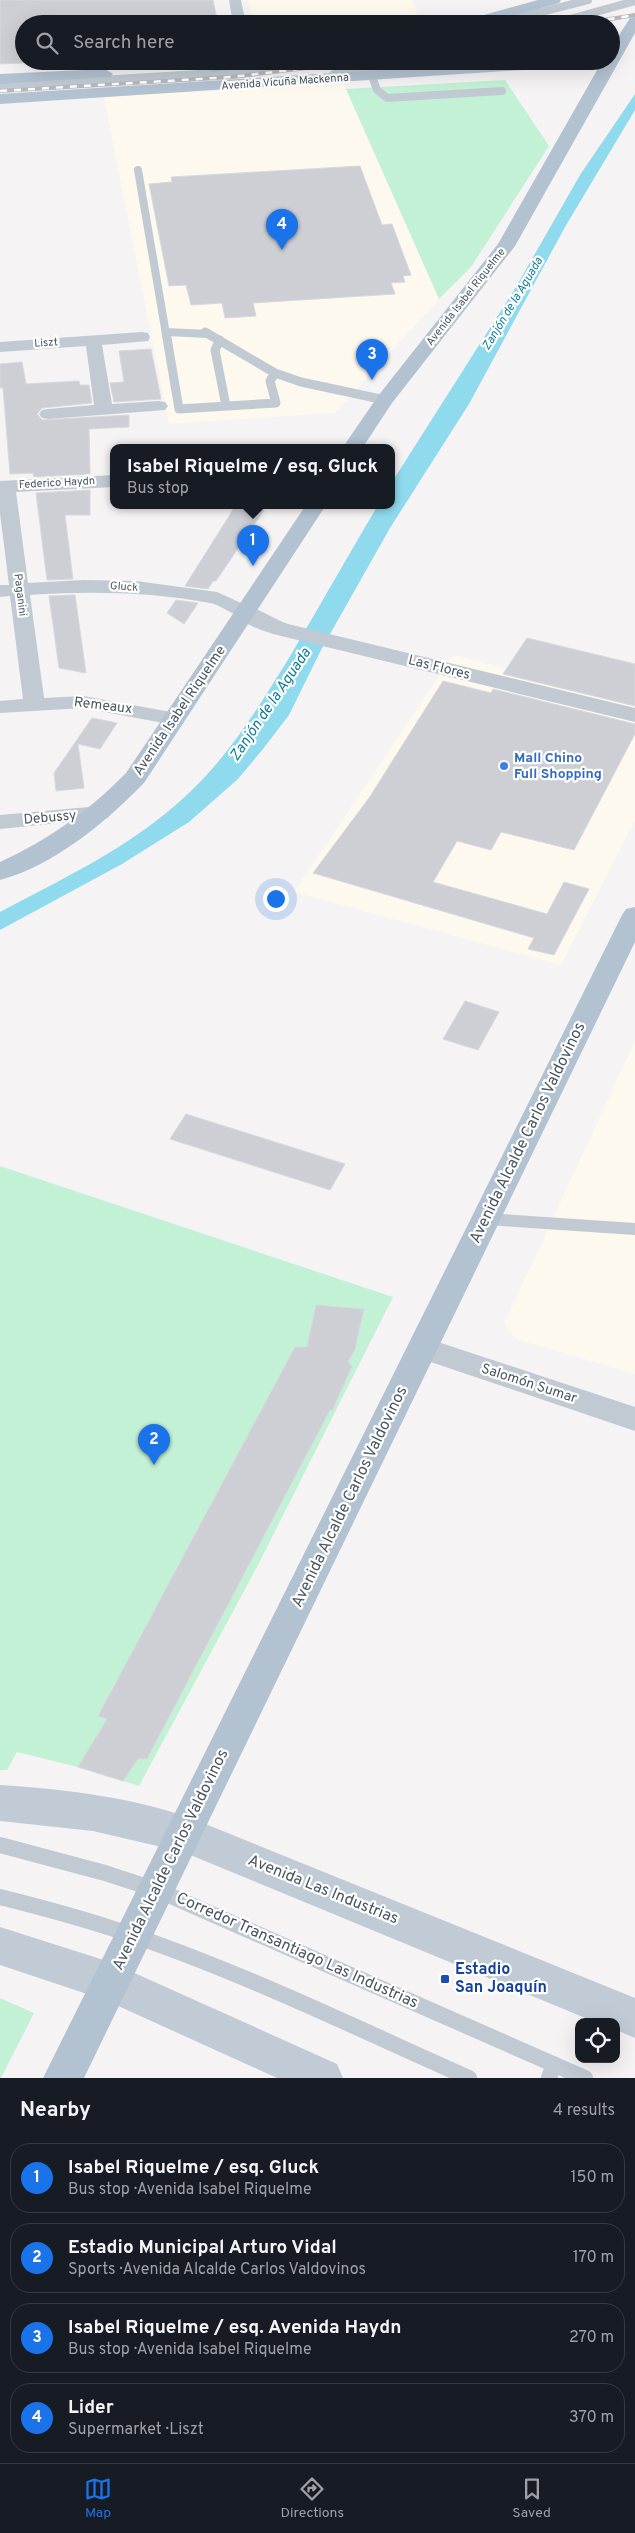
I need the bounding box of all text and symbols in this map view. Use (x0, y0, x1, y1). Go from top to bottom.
search box (15, 15, 620, 70)
icon: search (33, 29, 61, 57)
text: Search here (73, 31, 175, 55)
street label: Avenida Vicuña Mackenna (221, 71, 349, 93)
pin: 4 (266, 209, 298, 250)
street label: Avenida Isabel Riquelme (423, 245, 509, 349)
water label: Zanjón de la Aguada (479, 254, 548, 353)
street label: Liszt (34, 335, 58, 351)
pin: 3 (356, 339, 388, 380)
popup (110, 444, 395, 509)
text: Isabel Riquelme / esq. Gluck (127, 455, 378, 479)
street label: Federico Haydn (19, 474, 95, 492)
text: Bus stop (127, 479, 189, 499)
pin: 1 (237, 525, 269, 566)
street label: Paganini (10, 573, 30, 617)
street label: Gluck (110, 579, 139, 595)
street label: Avenida Isabel Riquelme (130, 643, 230, 779)
water label: Zanjón de la Aguada (226, 645, 316, 765)
street label: Las Flores (406, 652, 472, 684)
street label: Remeaux (73, 694, 133, 718)
place label: Mall Chino Full Shopping (514, 750, 602, 783)
marker: Mall Chino Full Shopping (498, 760, 510, 772)
street label: Debussy (23, 807, 77, 829)
your location (263, 886, 289, 912)
street label: Avenida Alcalde Carlos Valdovinos (466, 1019, 590, 1247)
street label: Salomón Sumar (479, 1361, 579, 1408)
street label: Avenida Alcalde Carlos Valdovinos (288, 1383, 412, 1611)
pin: 2 (138, 1424, 170, 1465)
street label: Avenida Alcalde Carlos Valdovinos (109, 1746, 233, 1974)
street label: Avenida Las Industrias (245, 1851, 401, 1929)
street label: Corredor Transantiago Las Industrias (173, 1888, 421, 2014)
place label: Estadio San Joaquín (455, 1960, 547, 1998)
marker: Estadio San Joaquín (439, 1973, 451, 1985)
map controls (575, 2018, 620, 2063)
button: locate (575, 2018, 620, 2063)
text: Nearby (20, 2097, 91, 2124)
text: 4 results (553, 2101, 615, 2121)
text: Isabel Riquelme / esq. Gluck (68, 2156, 319, 2180)
text: 1 (34, 2168, 40, 2188)
text: 150 m (571, 2168, 614, 2188)
text: Bus stop · Avenida Isabel Riquelme (68, 2180, 312, 2200)
text: Estadio Municipal Arturo Vidal (68, 2236, 337, 2260)
text: 2 (32, 2248, 42, 2268)
text: 170 m (573, 2248, 614, 2268)
text: Sports · Avenida Alcalde Carlos Valdovinos (68, 2260, 366, 2280)
text: Isabel Riquelme / esq. Avenida Haydn (68, 2316, 401, 2340)
text: 3 (32, 2328, 42, 2348)
text: 270 m (569, 2328, 614, 2348)
text: Bus stop · Avenida Isabel Riquelme (68, 2340, 312, 2360)
text: Lider (68, 2396, 114, 2420)
text: 4 (32, 2408, 42, 2428)
text: 370 m (569, 2408, 614, 2428)
text: Supermarket · Liszt (68, 2420, 204, 2440)
tab: Map (84, 2475, 112, 2522)
tab: Directions (280, 2475, 344, 2522)
tab: Saved (512, 2475, 551, 2522)

